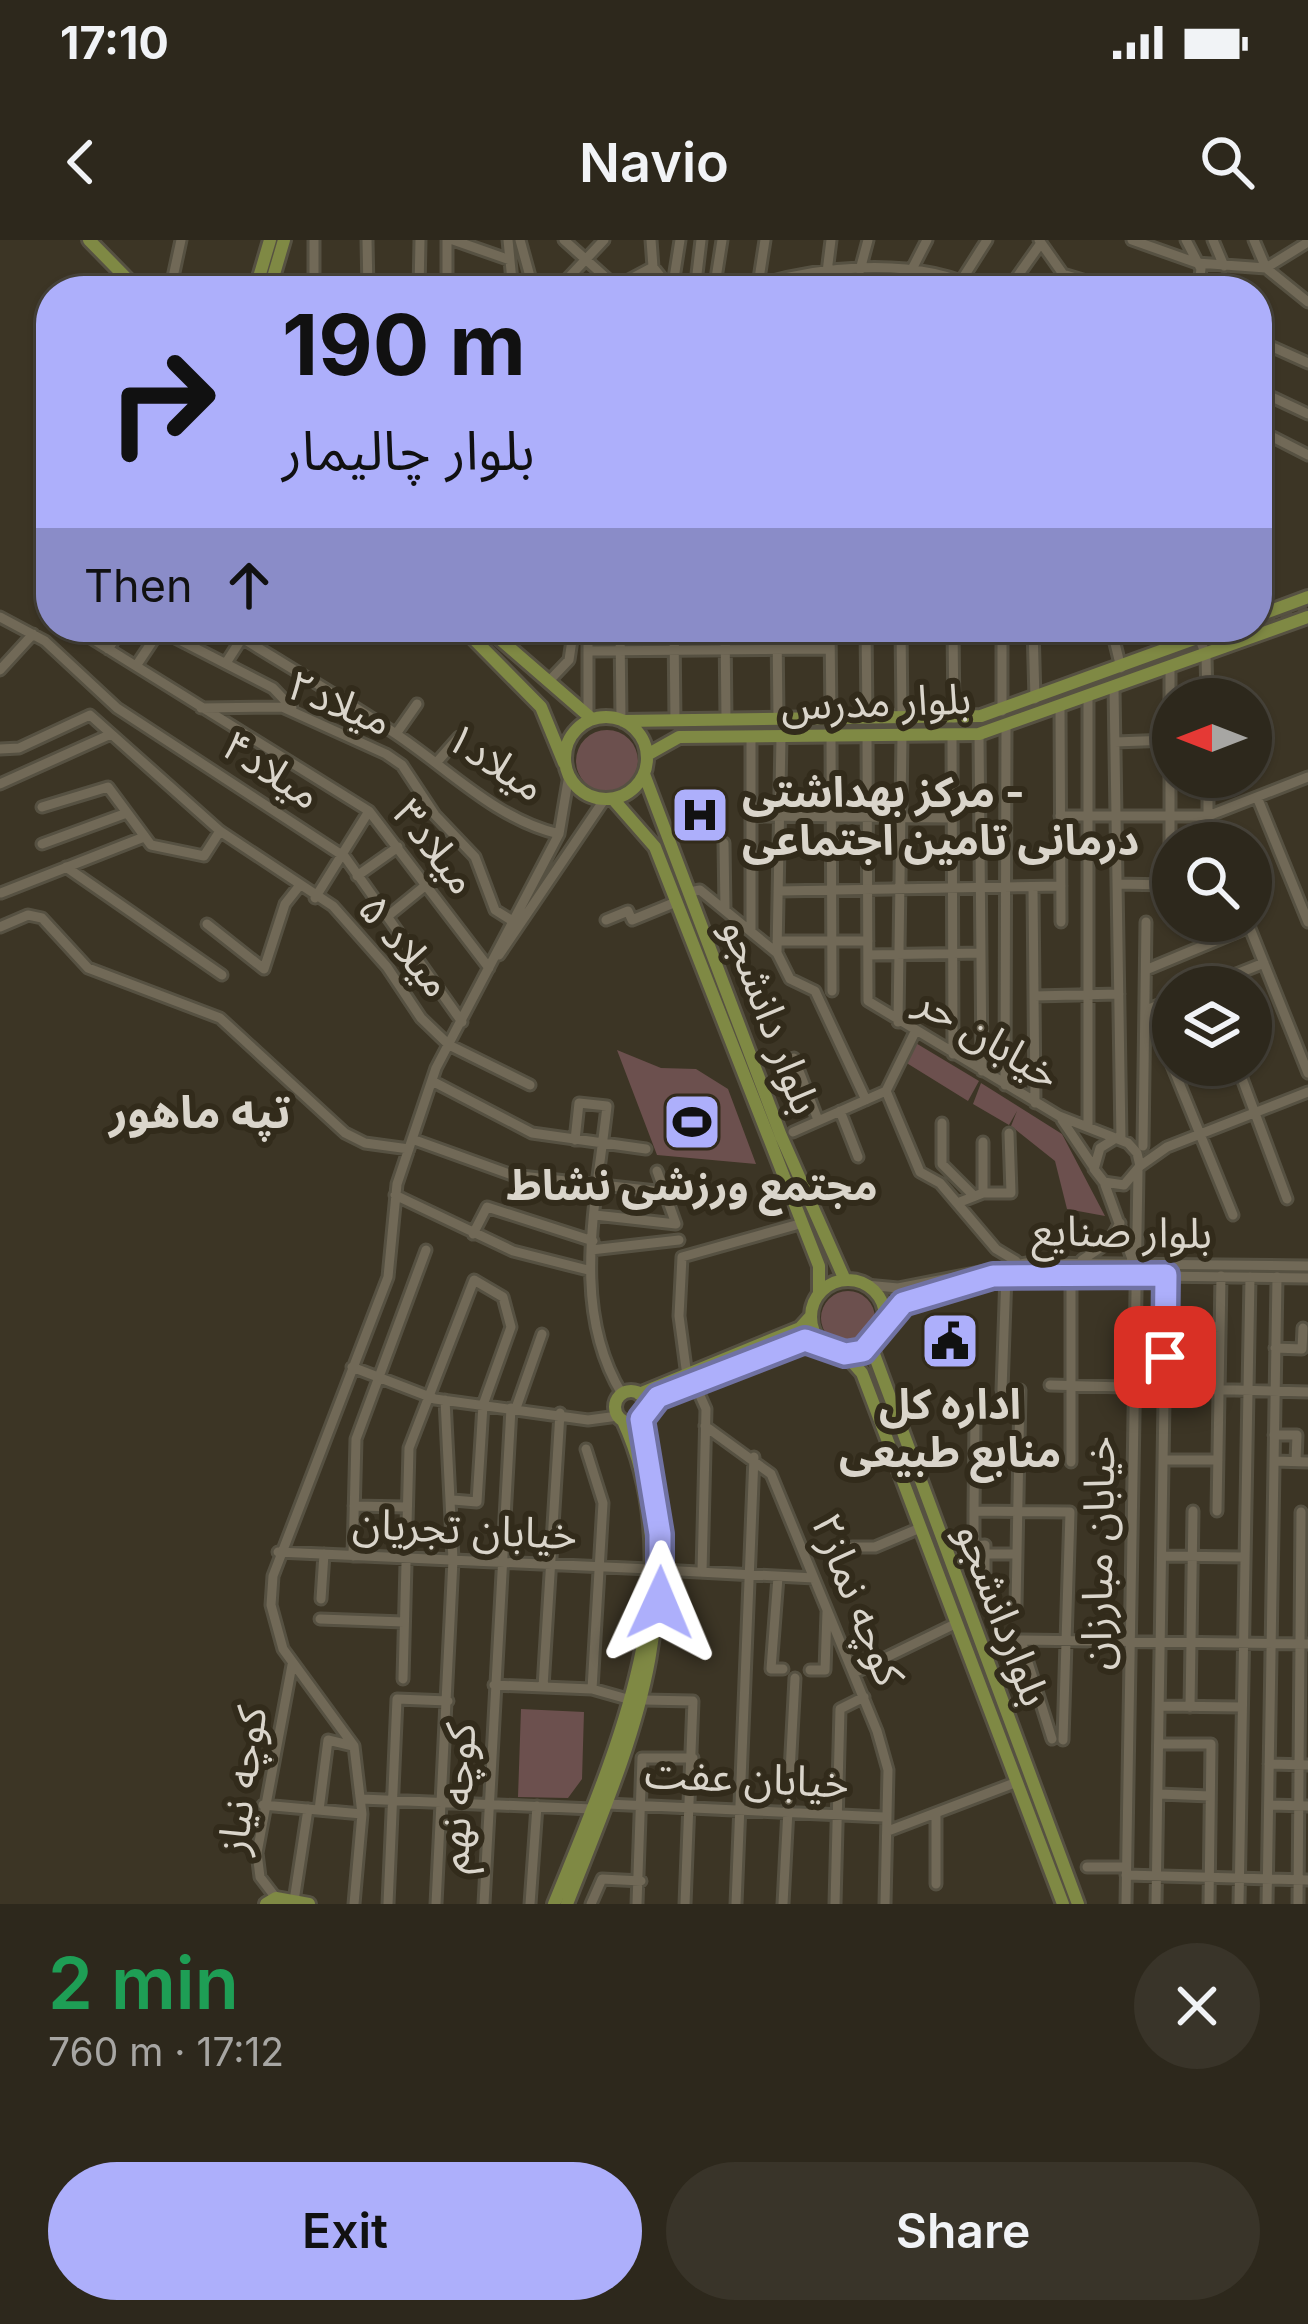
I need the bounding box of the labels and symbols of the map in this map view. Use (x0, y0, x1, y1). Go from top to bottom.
street label: میلاد۲ (281, 658, 399, 746)
street label: بلوار مدرس (780, 672, 972, 730)
north arrow (1152, 678, 1272, 798)
street label: میلاد۱ (437, 710, 555, 812)
street label: میلاد۴ (213, 718, 331, 820)
place label: مرکز بهداشتی - درمانی تامین اجتماعی (742, 766, 1139, 865)
hospital icon: مرکز بهداشتی - درمانی تامین اجتماعی (669, 784, 731, 846)
street label: میلاد۳ (383, 788, 489, 904)
street label: میلاد ۵ (348, 883, 464, 1007)
street label: بلوار دانشجو (712, 911, 832, 1121)
street label: خیابان حر (906, 973, 1070, 1100)
district label: تپه ماهور (107, 1084, 291, 1142)
sports icon: مجتمع ورزشی نشاط (661, 1091, 723, 1153)
place label: مجتمع ورزشی نشاط (506, 1159, 878, 1216)
street label: بلوار صنایع (1031, 1204, 1213, 1265)
pin (1114, 1306, 1216, 1408)
public building icon: اداره کل منابع طبیعی (919, 1310, 981, 1372)
place label: اداره کل منابع طبیعی (839, 1378, 1061, 1483)
street label: خیابان مبارزان (1069, 1436, 1125, 1670)
street label: خیابان تجریان (351, 1497, 579, 1559)
street label: کوچه نماز۲ (799, 1505, 917, 1694)
street label: بلواردانشجو (946, 1515, 1062, 1713)
position arrow (597, 1540, 723, 1666)
street label: کوچه نیاز (205, 1702, 279, 1859)
street label: کوچه نهم (427, 1721, 492, 1875)
street label: خیابان عفت (644, 1746, 850, 1808)

